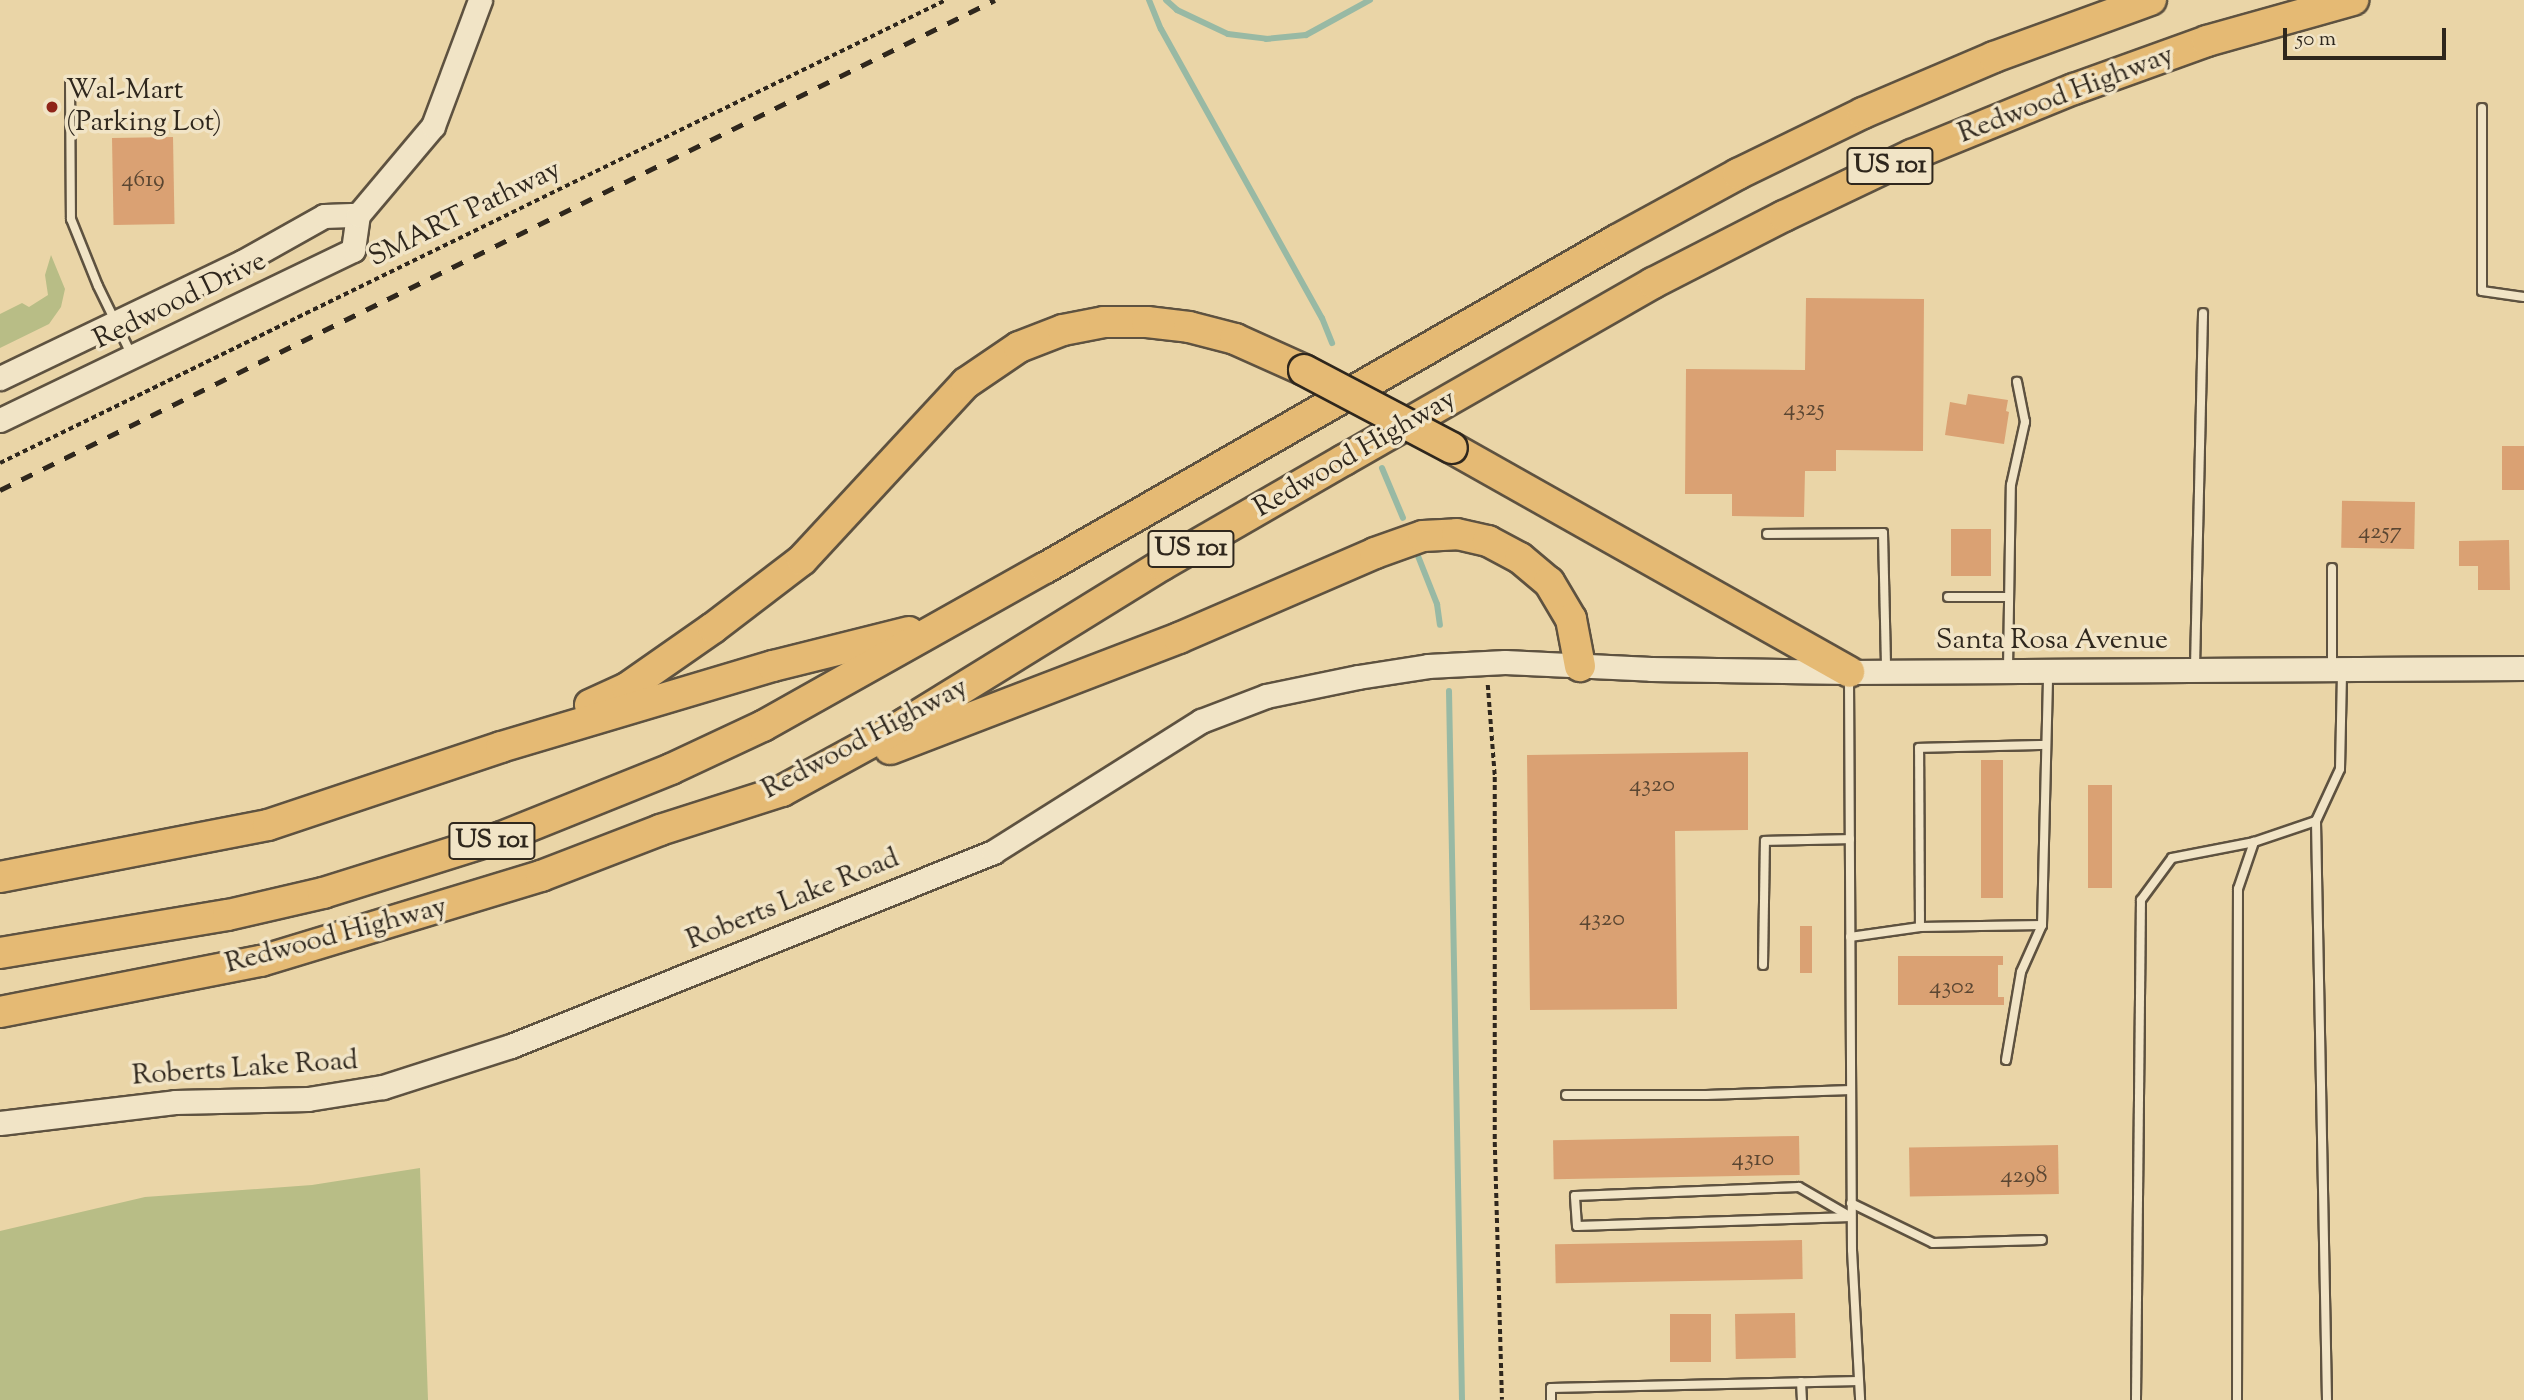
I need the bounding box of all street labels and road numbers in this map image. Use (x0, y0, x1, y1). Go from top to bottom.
street label: Redwood Highway (1954, 39, 2178, 151)
road number: US 101 (1846, 144, 1934, 188)
street label: SMART Pathway (364, 153, 566, 275)
street label: Redwood Drive (88, 245, 272, 357)
street label: Redwood Highway (1248, 383, 1462, 525)
road number: US 101 (1147, 526, 1235, 572)
street label: Santa Rosa Avenue (1936, 624, 2168, 658)
street label: Redwood Highway (757, 671, 973, 807)
road number: US 101 (448, 818, 536, 863)
street label: Roberts Lake Road (682, 842, 904, 958)
street label: Redwood Highway (222, 890, 450, 982)
street label: Roberts Lake Road (131, 1044, 359, 1094)

